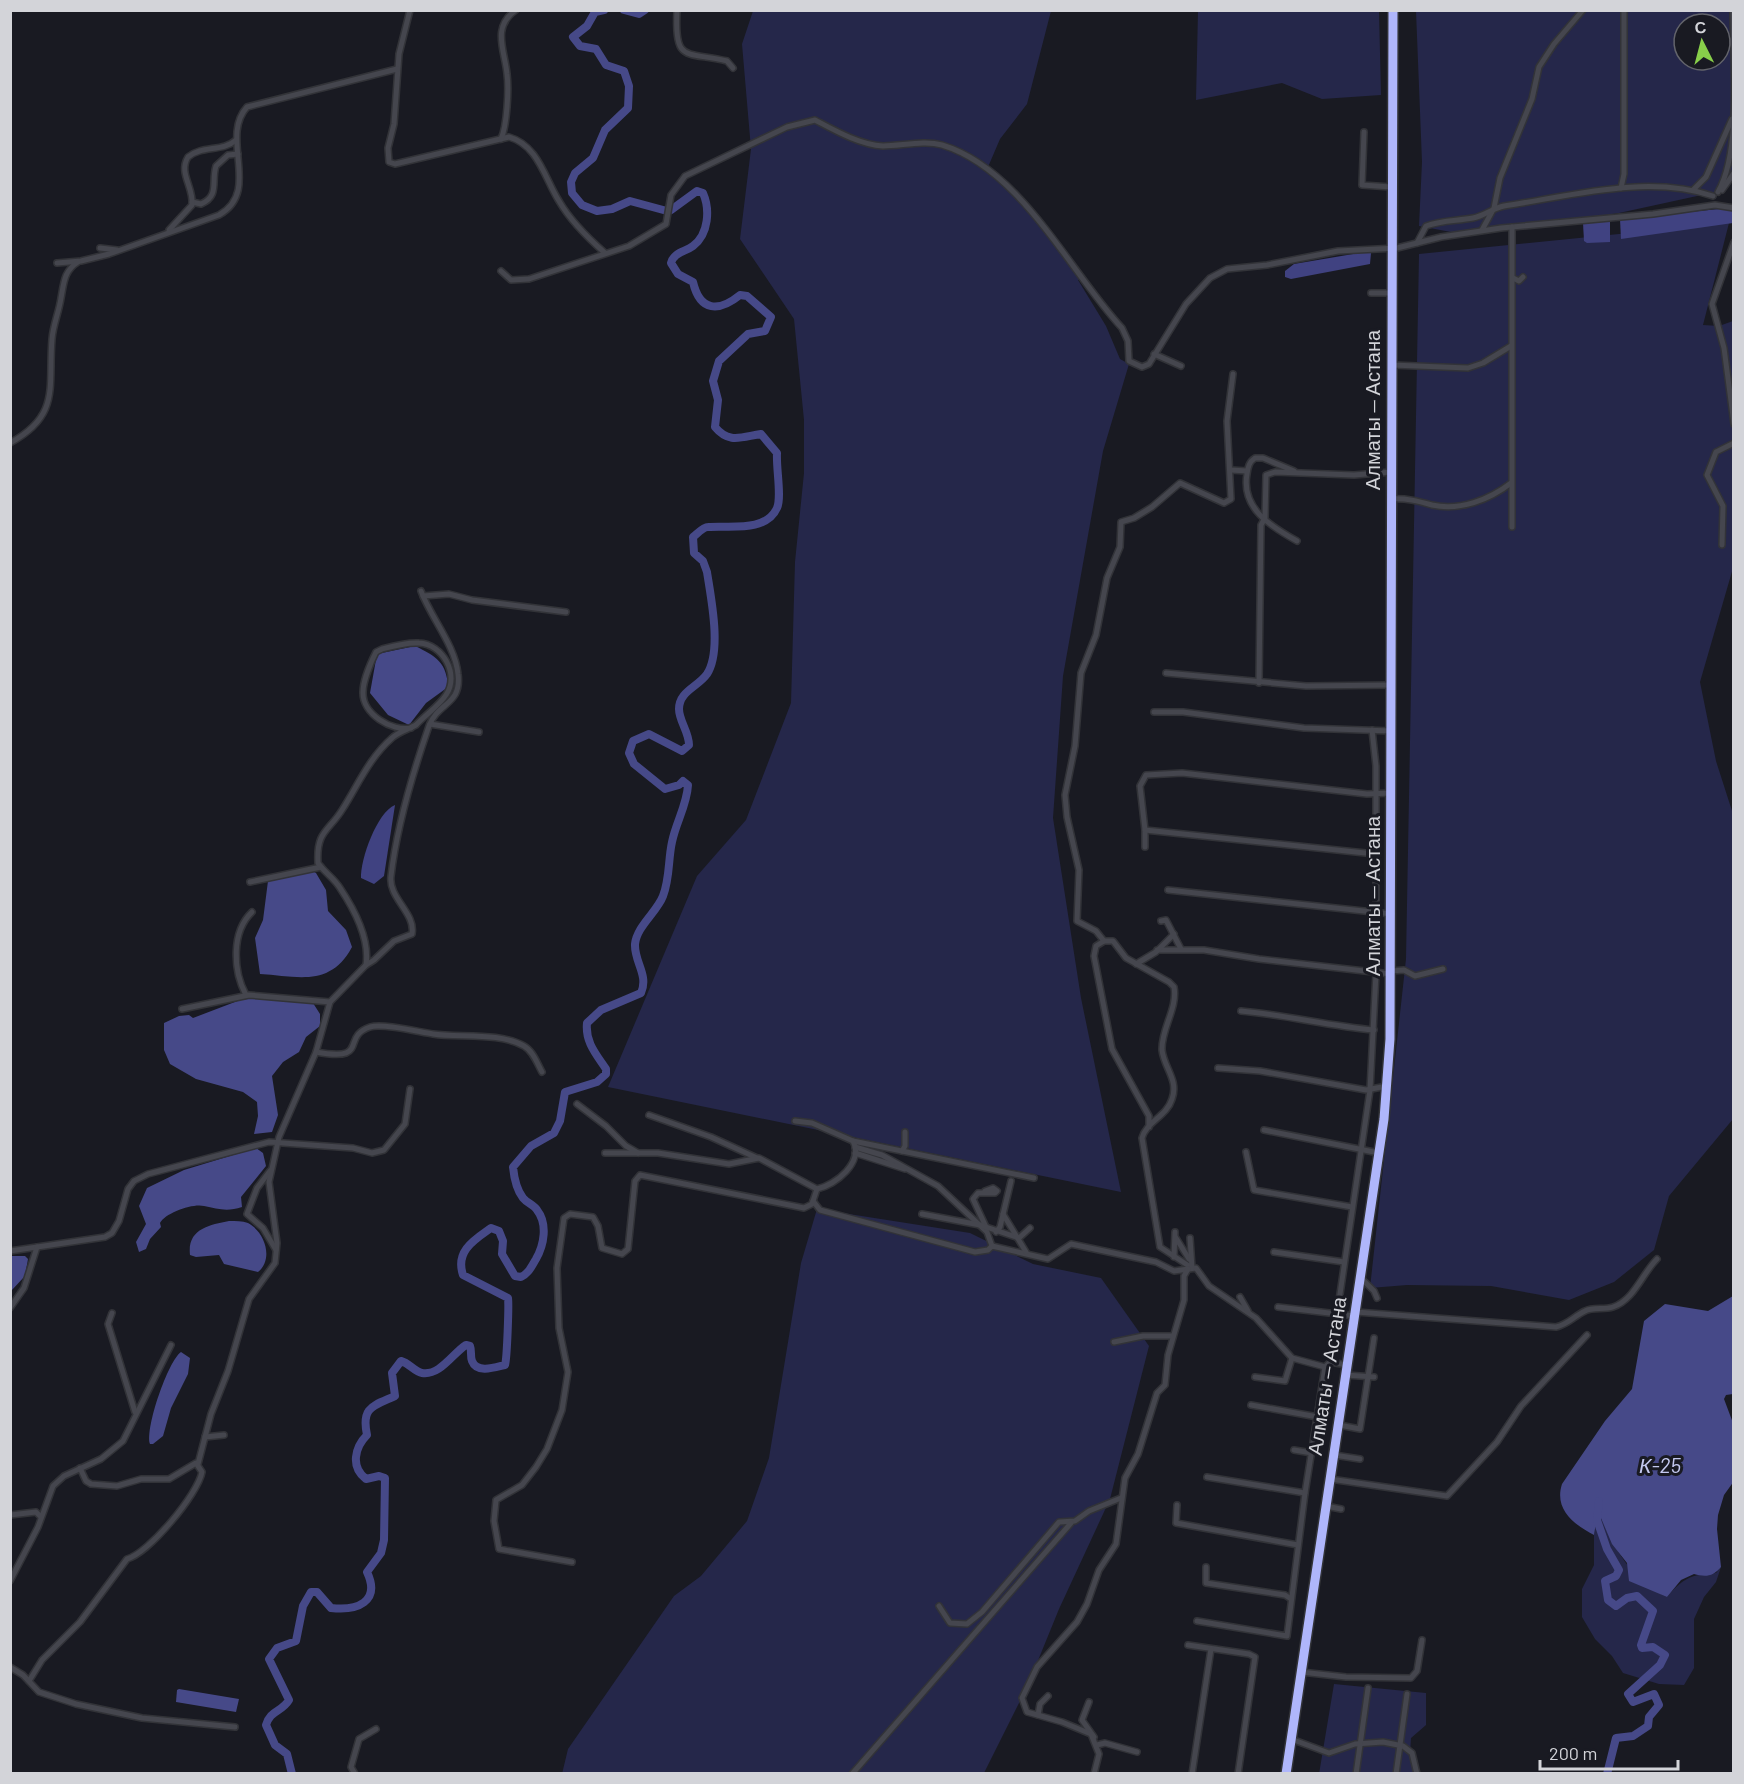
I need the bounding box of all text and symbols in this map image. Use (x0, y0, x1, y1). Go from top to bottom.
north arrow (1672, 12, 1732, 72)
text: С (1694, 16, 1708, 37)
street label: Алматы — Астана (1360, 329, 1384, 490)
street label: Алматы — Астана (1360, 815, 1384, 976)
street label: Алматы — Астана (1302, 1294, 1351, 1457)
water label: К-25 (1639, 1452, 1681, 1477)
scale bar (1540, 1733, 1678, 1771)
text: 200 m (1549, 1742, 1597, 1764)

